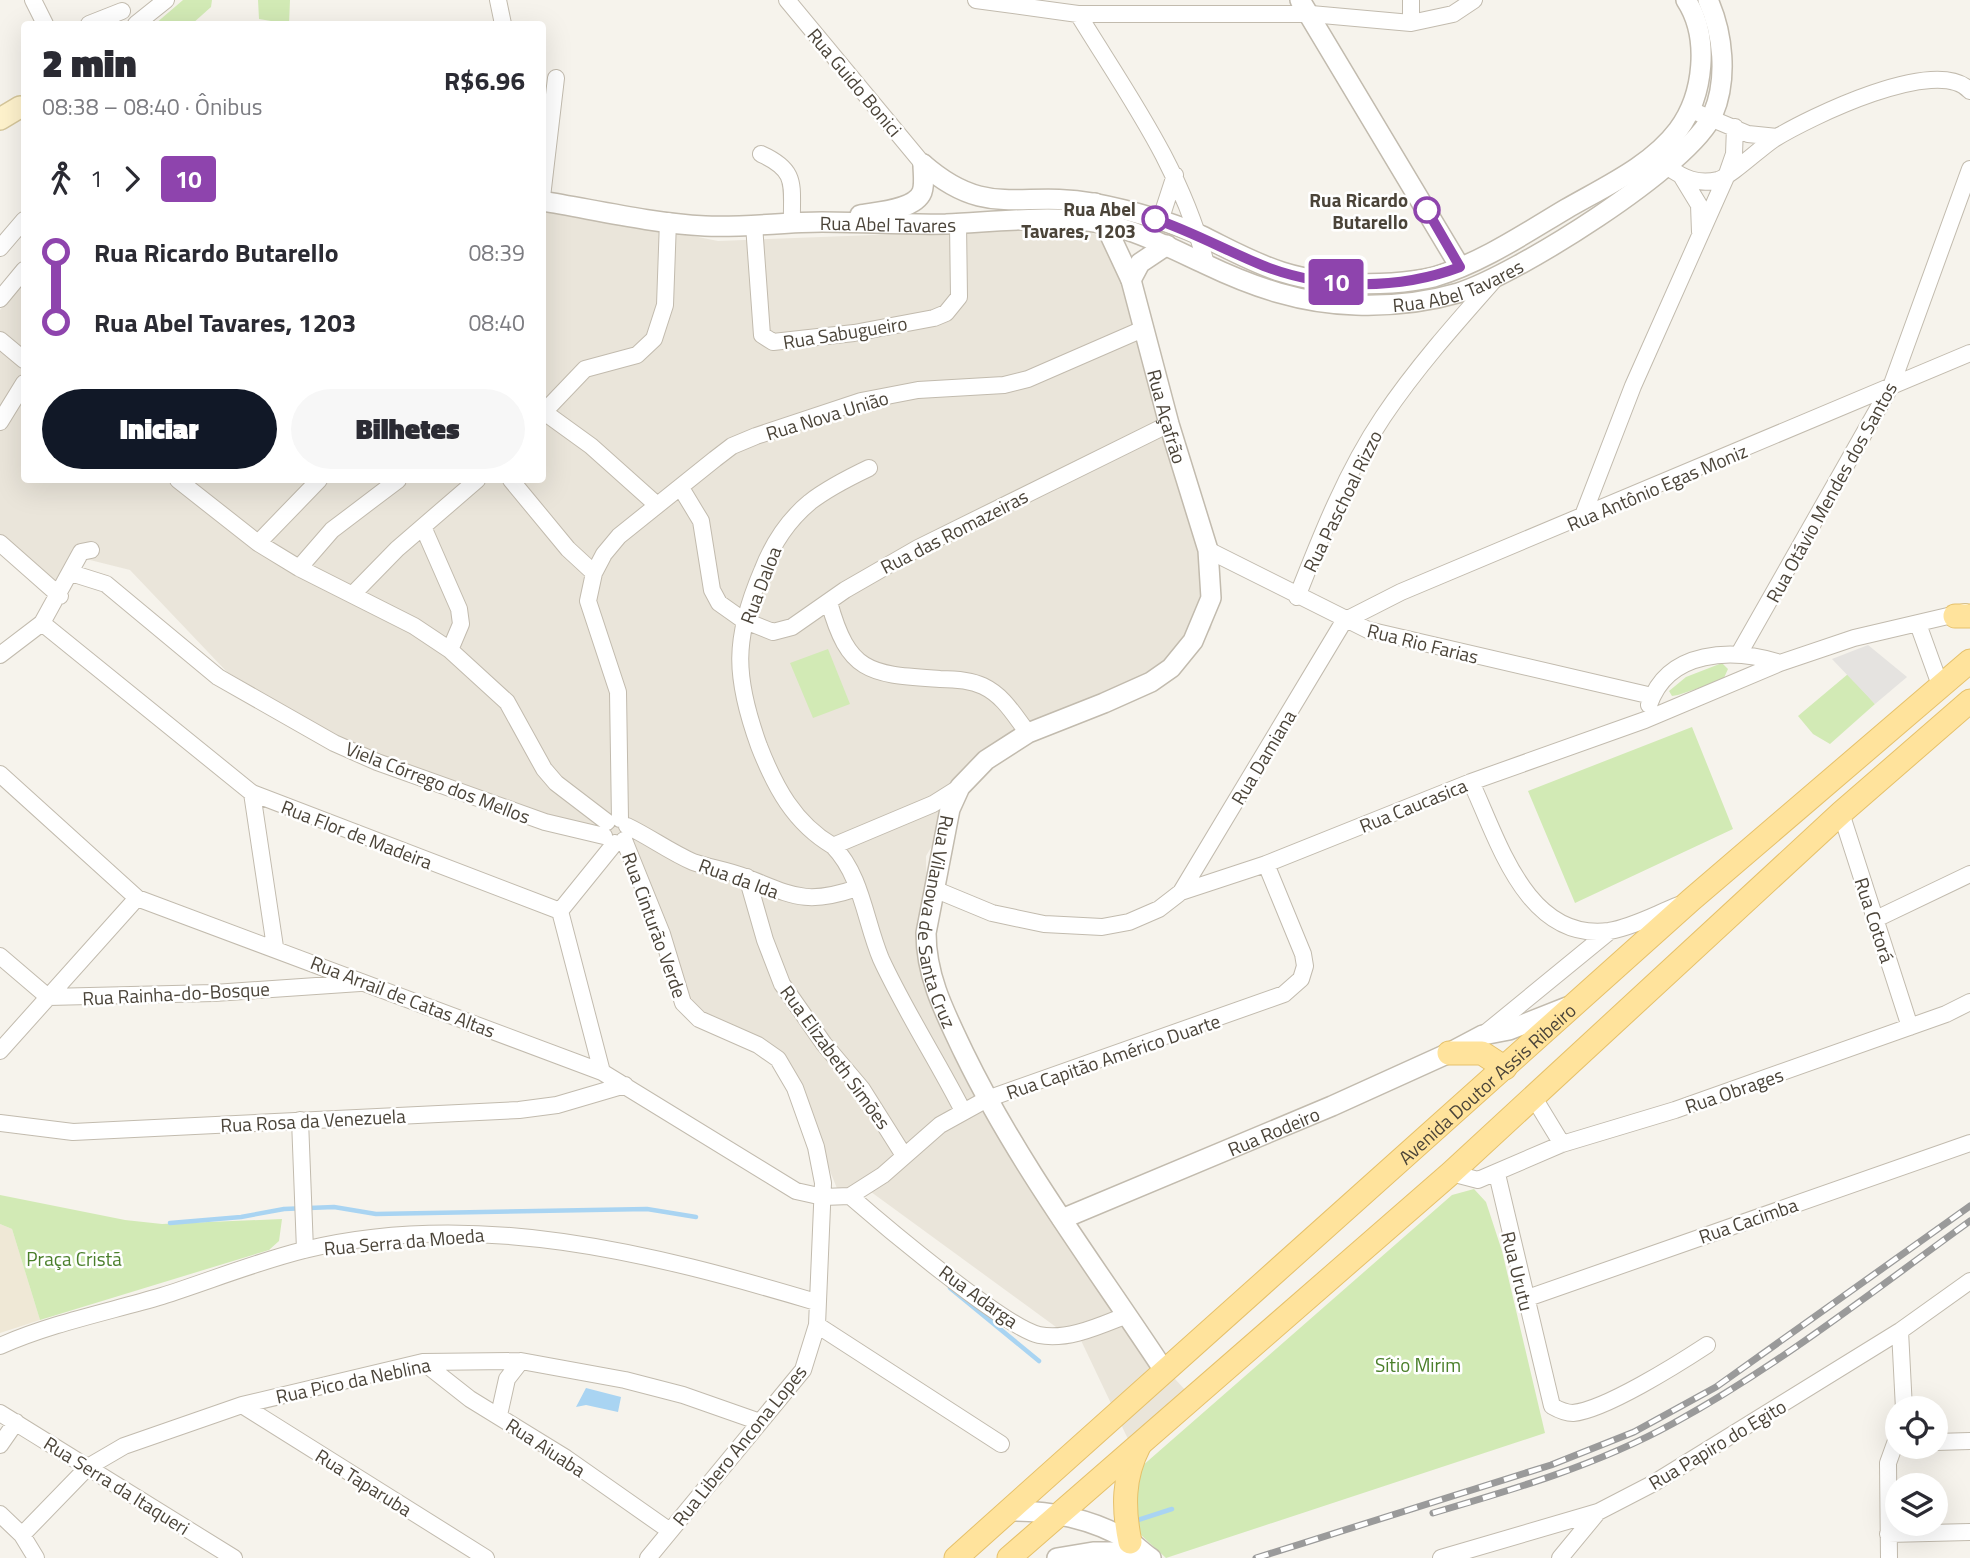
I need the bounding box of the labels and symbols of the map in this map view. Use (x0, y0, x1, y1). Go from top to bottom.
street label: Rua Guido Bonici (801, 21, 909, 143)
place label: Rua Ricardo Butarello (1309, 185, 1408, 236)
place label: Rua Abel Tavares, 1203 (1021, 194, 1136, 245)
marker: Rua Ricardo Butarello (1414, 197, 1440, 223)
marker: Rua Abel Tavares, 1203 (1142, 206, 1168, 232)
street label: Rua Abel Tavares (820, 207, 957, 239)
street label: Rua Abel Tavares (1391, 251, 1528, 319)
line badge: 10 (1304, 259, 1368, 305)
street label: Rua Sabugueiro (781, 308, 909, 356)
street label: Rua Açafrão (1141, 366, 1195, 467)
street label: Rua Otávio Mendes dos Santos (1758, 376, 1904, 608)
street label: Rua Nova União (762, 383, 892, 447)
street label: Rua Paschoal Rizzo (1295, 425, 1389, 577)
street label: Rua Antônio Egas Moniz (1562, 436, 1752, 538)
street label: Rua das Romazeiras (875, 481, 1033, 581)
street label: Rua Daloa (732, 541, 788, 628)
street label: Rua Rio Farias (1364, 615, 1482, 671)
street label: Rua Damiana (1223, 703, 1303, 810)
street label: Viela Córrego dos Mellos (341, 733, 535, 831)
street label: Rua Caucasica (1355, 770, 1472, 840)
street label: Rua Flor de Madeira (277, 792, 437, 876)
street label: Rua Vilanova de Santa Cruz (940, 812, 966, 1030)
text: Rua Vilanova de Santa Cruz (911, 813, 965, 1033)
street label: Rua Cinturão Verde (615, 848, 695, 1002)
street label: Rua da Ida (695, 850, 784, 906)
street label: Rua Cotorá (1848, 874, 1903, 967)
street label: Rua Arrail de Catas Altas (306, 947, 500, 1045)
street label: Rua Rainha-do-Bosque (82, 974, 270, 1012)
street label: Rua Elizabeth Simões (774, 979, 898, 1135)
street label: Avenida Doutor Assis Ribeiro (1391, 996, 1582, 1171)
street label: Rua Capitão Américo Duarte (1002, 1006, 1224, 1106)
street label: Rua Obrages (1681, 1060, 1787, 1120)
street label: Rua Rodeiro (1223, 1098, 1324, 1163)
street label: Rua Rosa da Venezuela (220, 1101, 407, 1139)
street label: Rua Cacimba (1695, 1189, 1802, 1250)
street label: Rua Serra da Moeda (323, 1219, 486, 1262)
street label: Rua Urutu (1494, 1228, 1542, 1314)
park label: Praça Cristã (26, 1244, 122, 1273)
street label: Rua Adarga (933, 1257, 1025, 1335)
street label: Rua Pico da Neblina (273, 1349, 434, 1411)
park label: Sítio Mirim (1375, 1350, 1461, 1379)
street label: Rua Libero Ancona Lopes (665, 1358, 813, 1532)
street label: Rua Papiro do Egito (1643, 1391, 1791, 1497)
street label: Rua Aiuaba (500, 1410, 592, 1484)
street label: Rua Serra da Itaqueri (38, 1428, 196, 1542)
street label: Rua Taparuba (310, 1441, 418, 1523)

